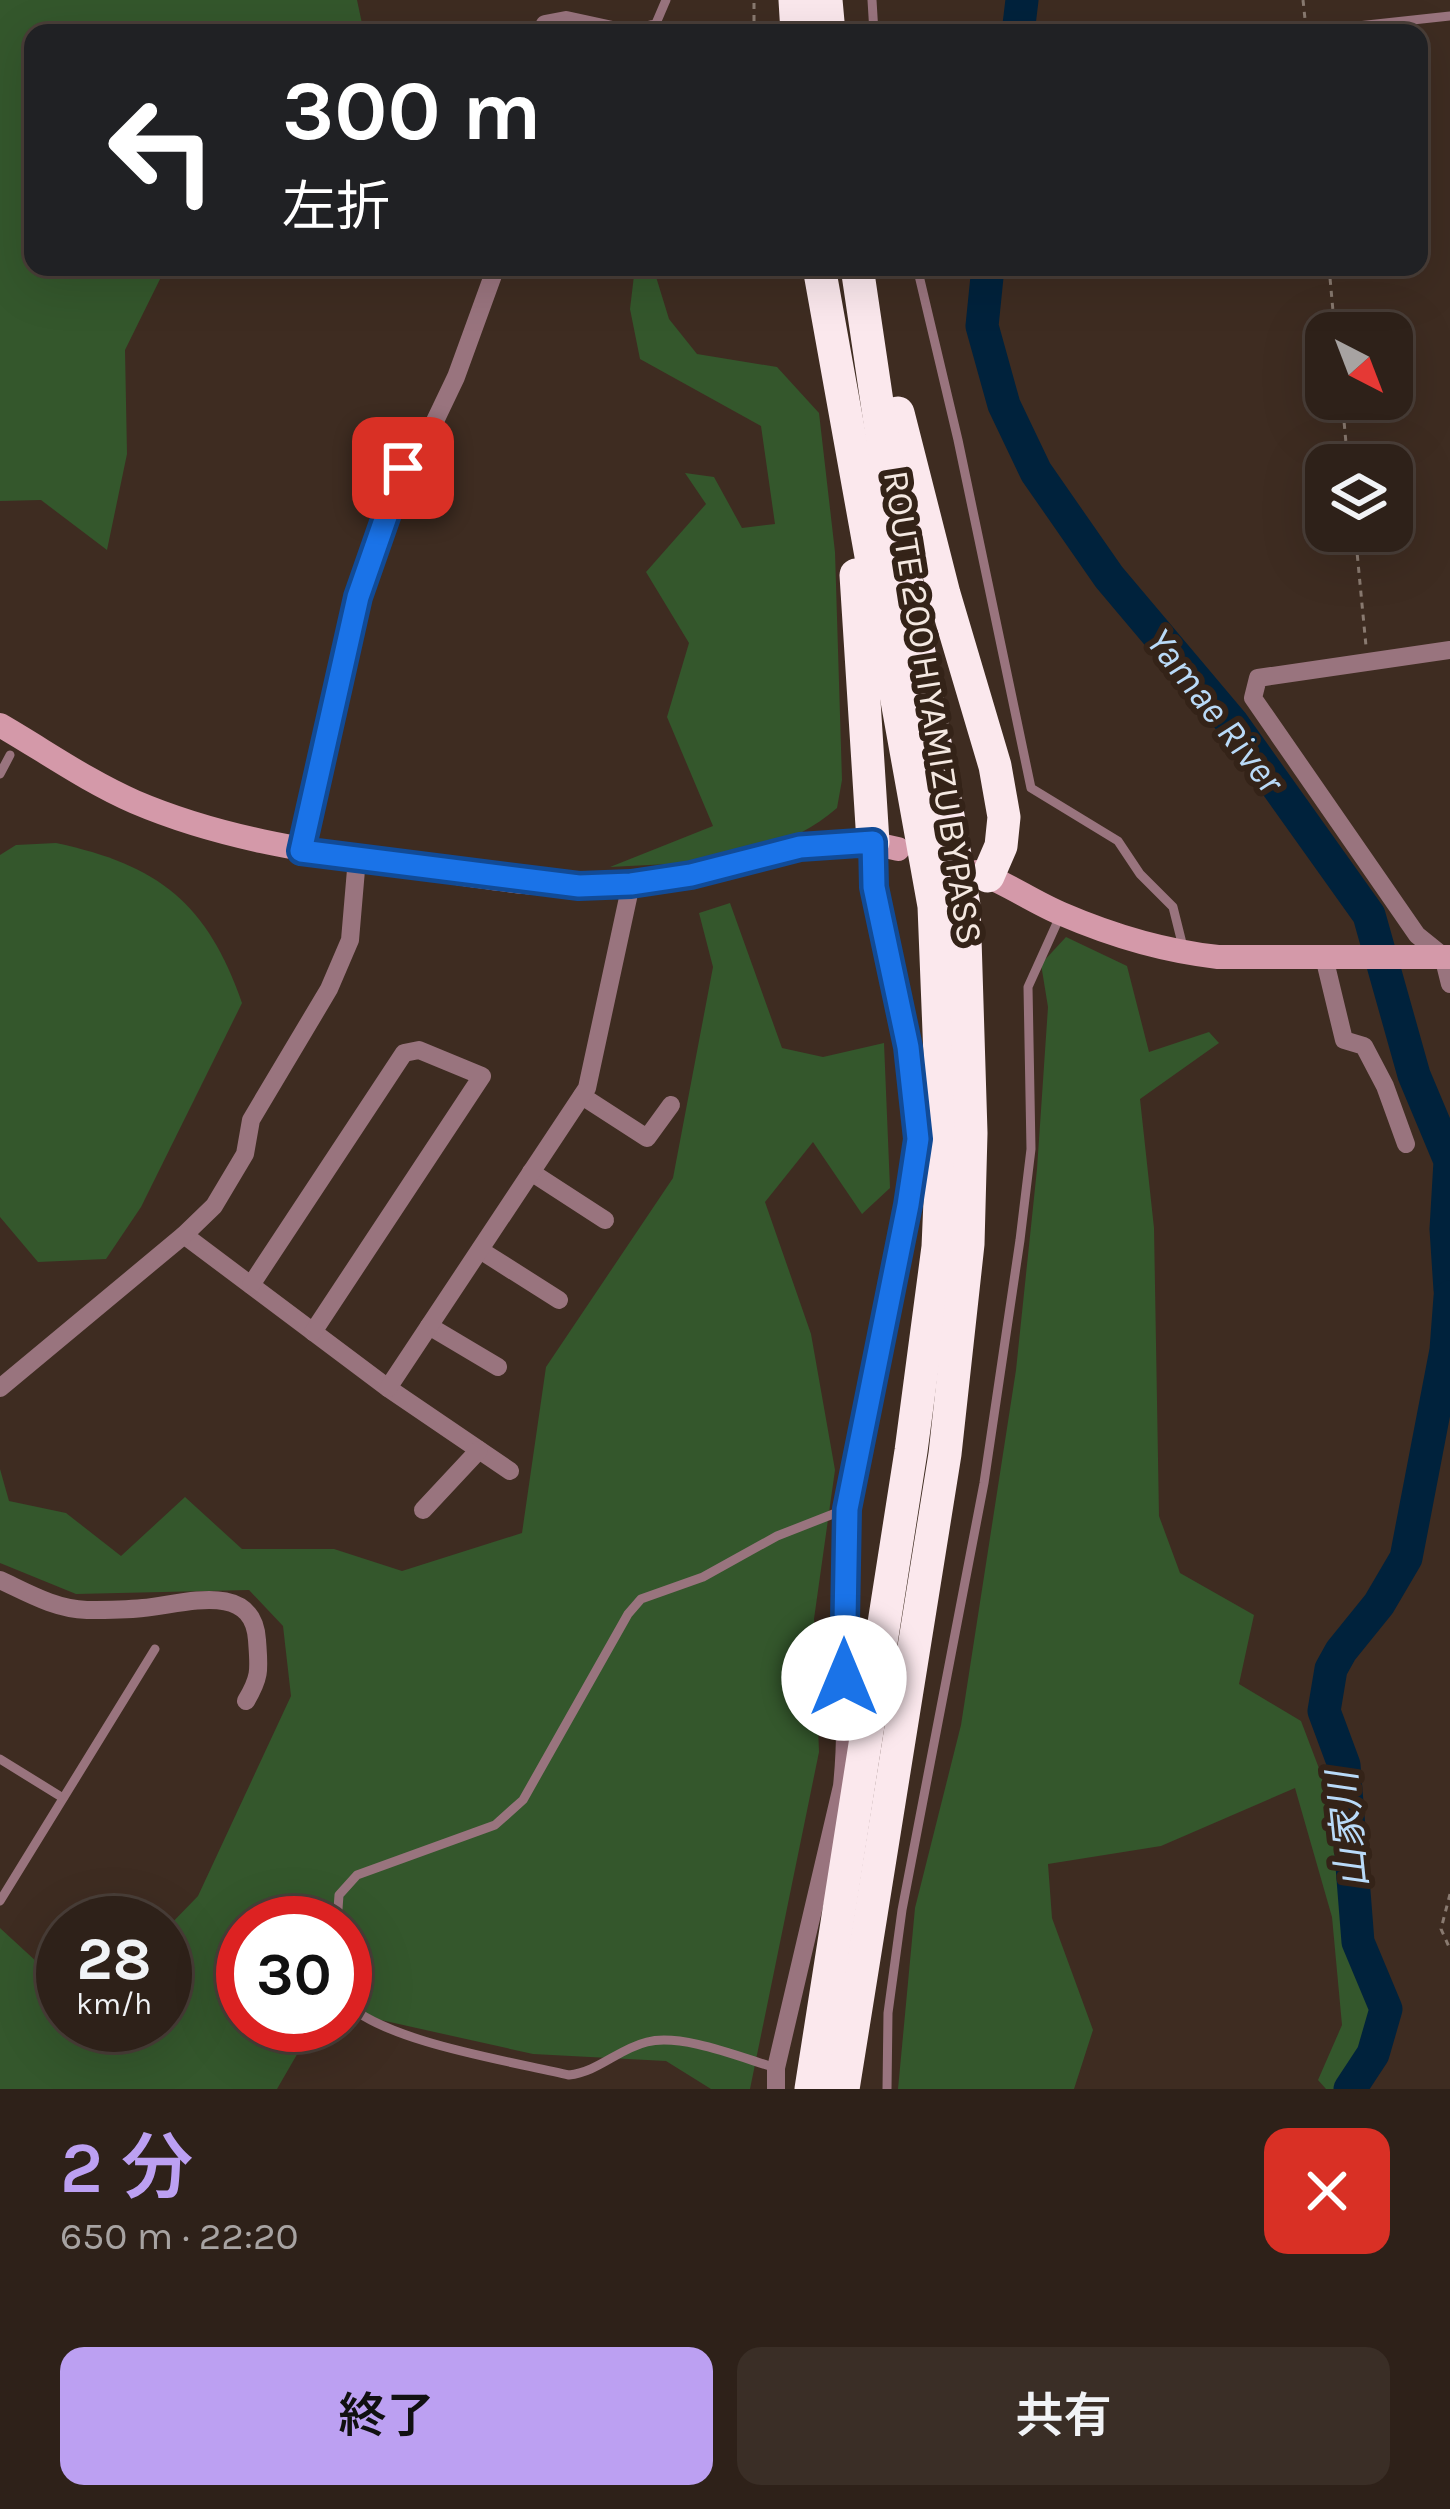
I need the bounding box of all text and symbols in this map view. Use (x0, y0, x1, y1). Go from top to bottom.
text: 300 m (282, 62, 541, 160)
icon: left (84, 72, 240, 228)
text: 左折 (282, 175, 390, 239)
north arrow (1305, 312, 1413, 420)
map controls (1305, 312, 1413, 552)
pin (352, 417, 454, 519)
icon: arrive (370, 435, 436, 501)
button: layers (1305, 444, 1413, 552)
street label: ROUTE 200 HIYAMIZU BYPASS (875, 468, 991, 947)
water label: Yamae River (1137, 619, 1295, 804)
position arrow (781, 1615, 907, 1741)
water label: 山家川 (1319, 1765, 1377, 1890)
speed limit sign: 30 (216, 1896, 372, 2052)
text: 28 (76, 1924, 152, 1994)
text: km/h (76, 1986, 152, 2022)
text: 2 分 (60, 2126, 193, 2210)
button: close (1264, 2128, 1390, 2254)
text: 650 m · 22:20 (60, 2213, 299, 2259)
button: 終了 (60, 2347, 713, 2485)
button: 共有 (737, 2347, 1390, 2485)

